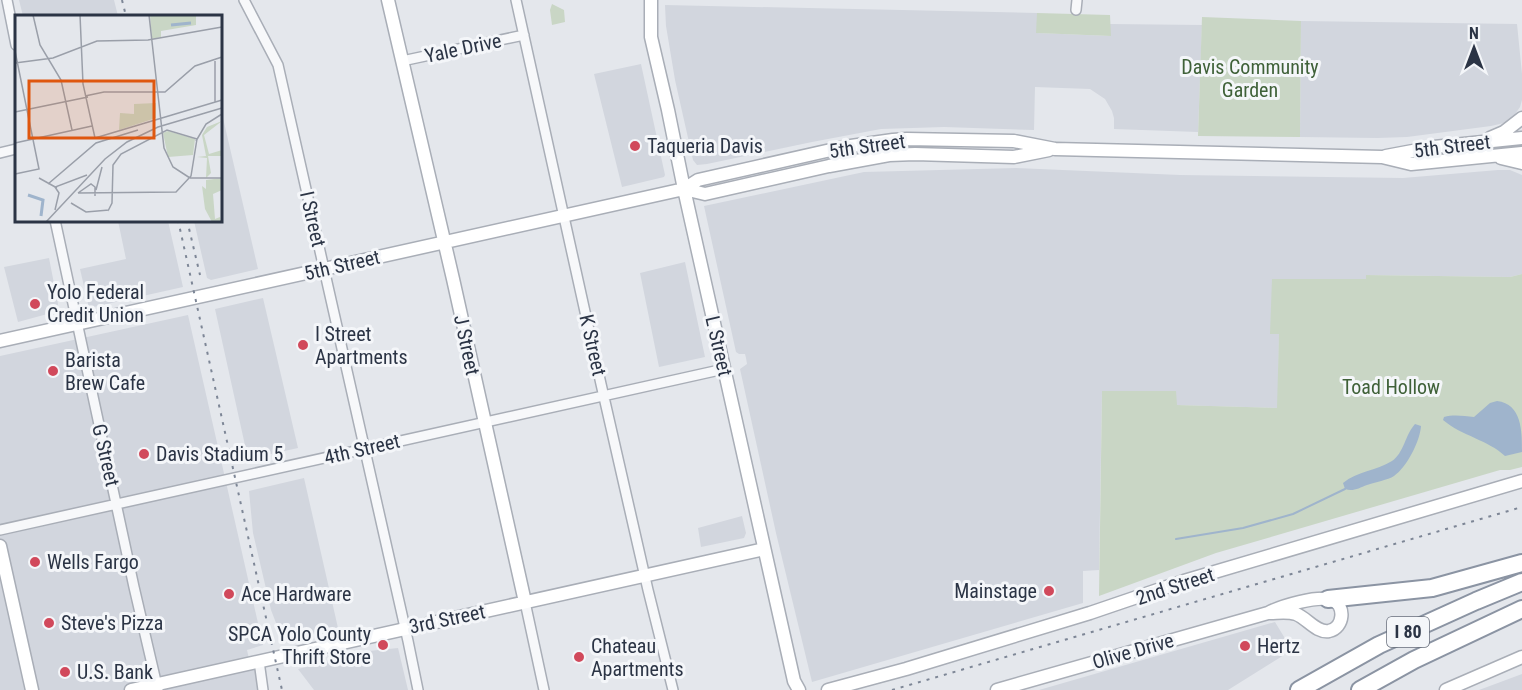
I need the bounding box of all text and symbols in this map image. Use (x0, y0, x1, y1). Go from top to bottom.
inset map (15, 15, 222, 222)
north arrow (1444, 18, 1504, 78)
text: N (1469, 24, 1479, 43)
street label: Yale Drive (422, 28, 504, 68)
park label: Davis Community Garden (1181, 55, 1319, 102)
street label: 5th Street (827, 129, 907, 163)
street label: 5th Street (1412, 129, 1492, 163)
place label: Taqueria Davis (647, 134, 763, 158)
marker: Taqueria Davis (628, 139, 642, 153)
street label: I Street (295, 189, 331, 249)
street label: 5th Street (302, 245, 382, 285)
place label: Yolo Federal Credit Union (47, 280, 144, 327)
marker: Yolo Federal Credit Union (28, 297, 42, 311)
street label: K Street (574, 312, 612, 378)
street label: J Street (449, 313, 485, 377)
street label: L Street (700, 314, 738, 378)
place label: I Street Apartments (315, 322, 408, 369)
marker: I Street Apartments (296, 338, 310, 352)
place label: Barista Brew Cafe (65, 348, 145, 395)
marker: Barista Brew Cafe (46, 364, 60, 378)
park label: Toad Hollow (1342, 375, 1440, 399)
street label: G Street (87, 421, 125, 489)
street label: 4th Street (322, 429, 402, 469)
place label: Davis Stadium 5 (156, 442, 283, 466)
marker: Davis Stadium 5 (137, 447, 151, 461)
place label: Wells Fargo (47, 550, 139, 574)
marker: Wells Fargo (28, 555, 42, 569)
street label: 2nd Street (1133, 562, 1217, 610)
place label: Mainstage (954, 579, 1037, 603)
place label: Ace Hardware (241, 582, 351, 606)
marker: Mainstage (1042, 584, 1056, 598)
marker: Ace Hardware (222, 587, 236, 601)
street label: 3rd Street (407, 599, 487, 639)
place label: Steve's Pizza (61, 611, 163, 635)
marker: Steve's Pizza (42, 616, 56, 630)
road number: I 80 (1387, 617, 1429, 647)
place label: SPCA Yolo County Thrift Store (228, 622, 371, 669)
street label: Olive Drive (1090, 628, 1176, 674)
place label: Chateau Apartments (591, 634, 684, 681)
place label: Hertz (1257, 634, 1300, 658)
marker: SPCA Yolo County Thrift Store (376, 638, 390, 652)
marker: Hertz (1238, 639, 1252, 653)
marker: Chateau Apartments (572, 650, 586, 664)
place label: U.S. Bank (77, 660, 153, 684)
marker: U.S. Bank (58, 665, 72, 679)

